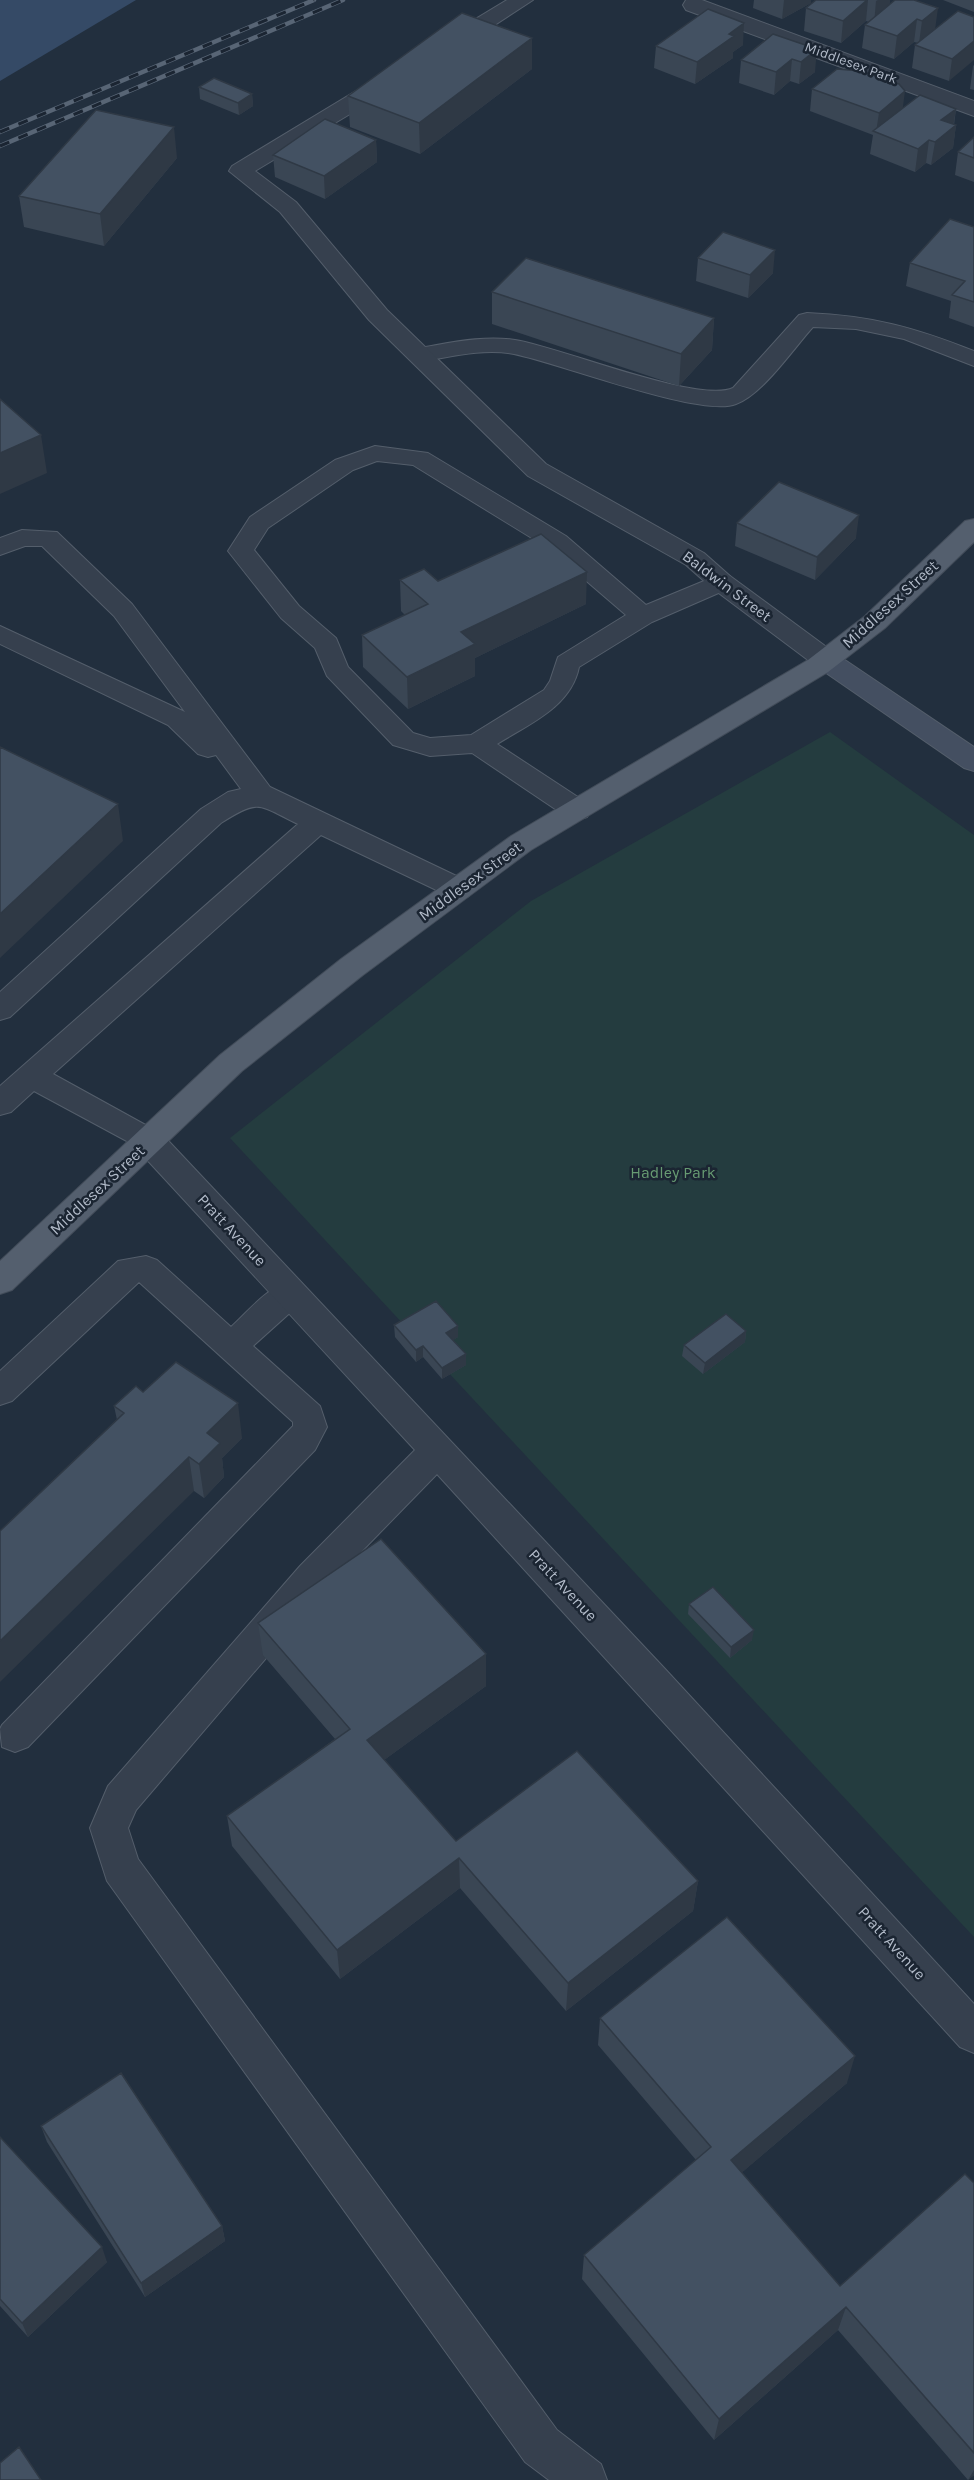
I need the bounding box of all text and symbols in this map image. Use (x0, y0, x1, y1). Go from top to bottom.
street label: Middlesex Park (802, 38, 900, 88)
street label: Baldwin Street (679, 546, 775, 626)
street label: Middlesex Street (838, 556, 942, 652)
street label: Middlesex Street (415, 837, 525, 925)
street label: Middlesex Street (46, 1141, 148, 1239)
park label: Hadley Park (630, 1163, 716, 1182)
street label: Pratt Avenue (194, 1190, 270, 1270)
street label: Pratt Avenue (525, 1545, 601, 1625)
street label: Pratt Avenue (854, 1902, 930, 1984)

